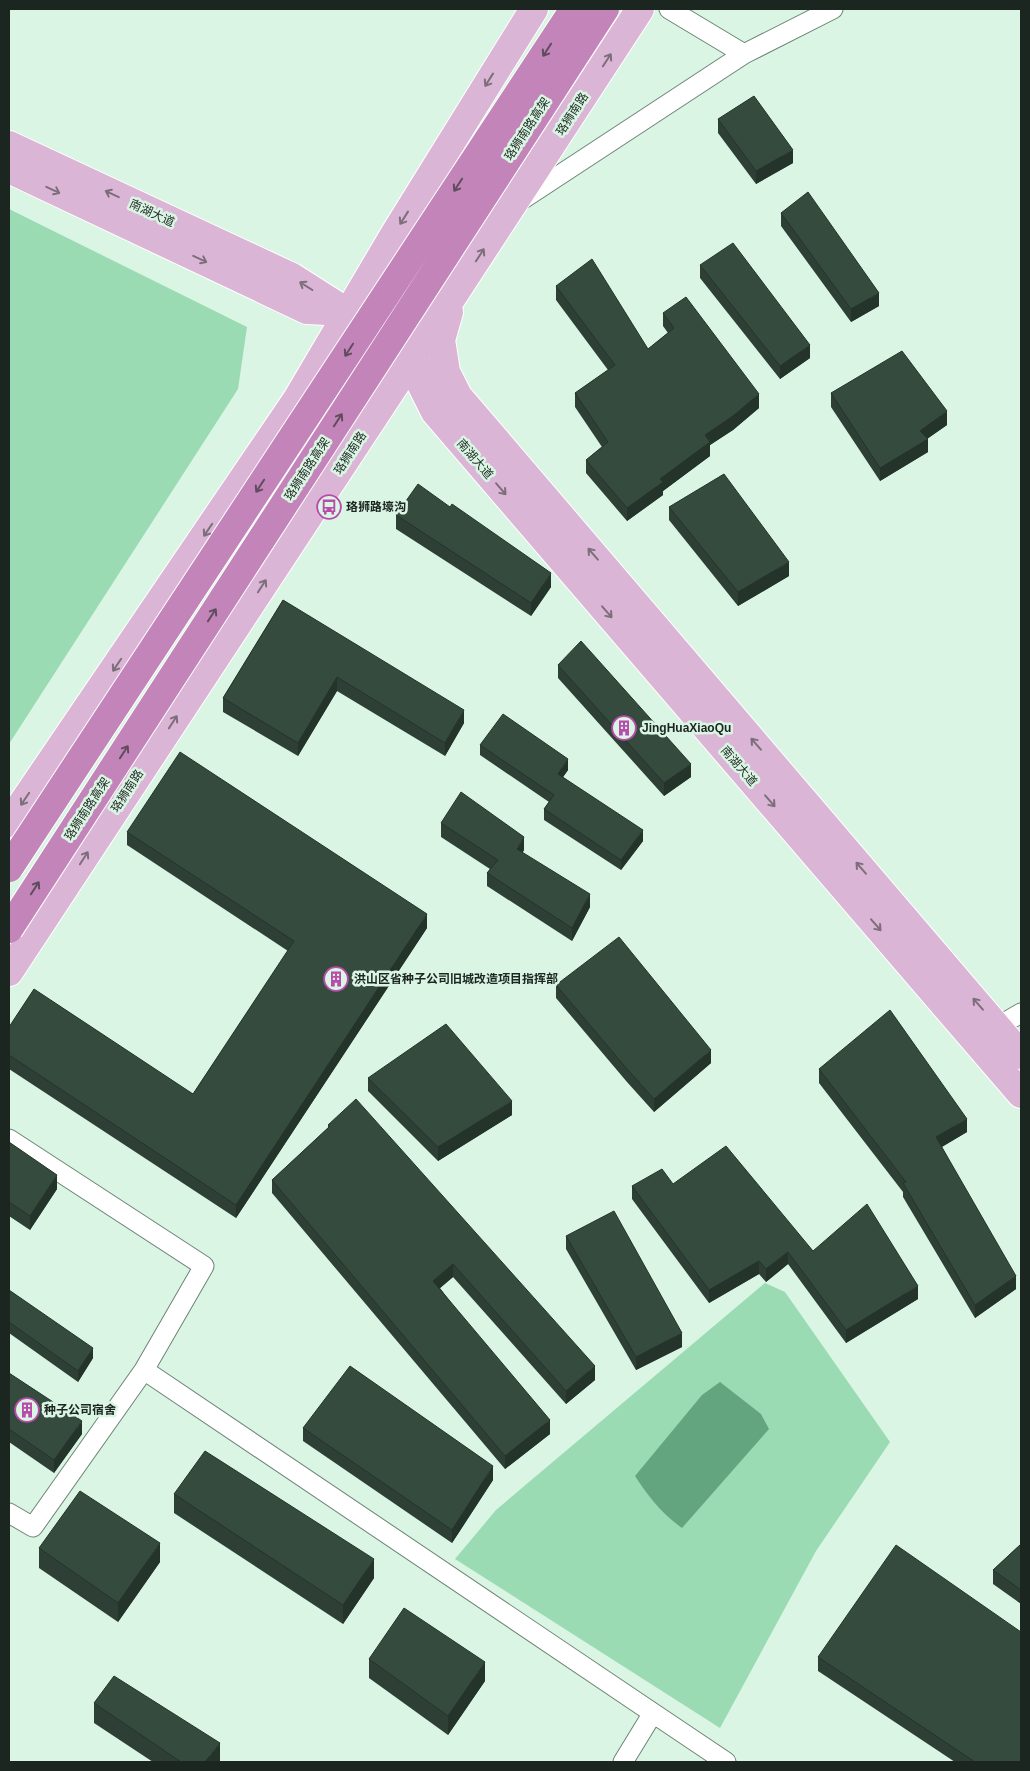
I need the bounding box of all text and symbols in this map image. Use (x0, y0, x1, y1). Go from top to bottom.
one-way arrow (542, 42, 552, 56)
one-way arrow (601, 53, 612, 67)
one-way arrow (484, 73, 495, 87)
street label: 珞狮南路 (553, 90, 591, 138)
street label: 珞狮南路高架 (502, 95, 552, 163)
one-way arrow (452, 178, 462, 192)
one-way arrow (45, 185, 60, 195)
one-way arrow (105, 188, 120, 198)
street label: 南湖大道 (127, 197, 177, 229)
one-way arrow (399, 211, 409, 225)
one-way arrow (475, 248, 485, 262)
one-way arrow (192, 254, 207, 264)
one-way arrow (299, 281, 313, 292)
one-way arrow (344, 343, 354, 357)
one-way arrow (333, 414, 343, 428)
street label: 珞狮南路 (331, 429, 369, 477)
street label: 珞狮南路高架 (282, 435, 332, 503)
street label: 南湖大道 (454, 436, 496, 482)
one-way arrow (255, 479, 265, 493)
one-way arrow (495, 482, 507, 495)
bus stop icon: 珞狮路壕沟 (316, 494, 342, 520)
place label: 珞狮路壕沟 (346, 500, 406, 514)
one-way arrow (203, 523, 213, 537)
one-way arrow (587, 548, 599, 561)
one-way arrow (257, 579, 267, 593)
one-way arrow (601, 605, 613, 618)
one-way arrow (207, 609, 217, 623)
one-way arrow (111, 657, 121, 671)
one-way arrow (168, 715, 178, 729)
building icon: JingHuaXiaoQu (611, 715, 637, 741)
place label: JingHuaXiaoQu (642, 721, 731, 735)
one-way arrow (750, 738, 761, 751)
street label: 南湖大道 (718, 743, 760, 789)
one-way arrow (119, 745, 129, 759)
street label: 珞狮南路 (108, 767, 146, 815)
street label: 珞狮南路高架 (62, 775, 112, 843)
one-way arrow (20, 792, 30, 806)
one-way arrow (764, 795, 776, 808)
one-way arrow (79, 851, 89, 865)
one-way arrow (856, 861, 867, 874)
one-way arrow (30, 882, 40, 896)
one-way arrow (870, 918, 882, 931)
building icon: 洪山区省种子公司旧城改造项目指挥部 (323, 966, 349, 992)
place label: 洪山区省种子公司旧城改造项目指挥部 (354, 972, 558, 986)
one-way arrow (973, 998, 984, 1011)
building icon: 种子公司宿舍 (14, 1397, 40, 1423)
place label: 种子公司宿舍 (44, 1403, 116, 1417)

